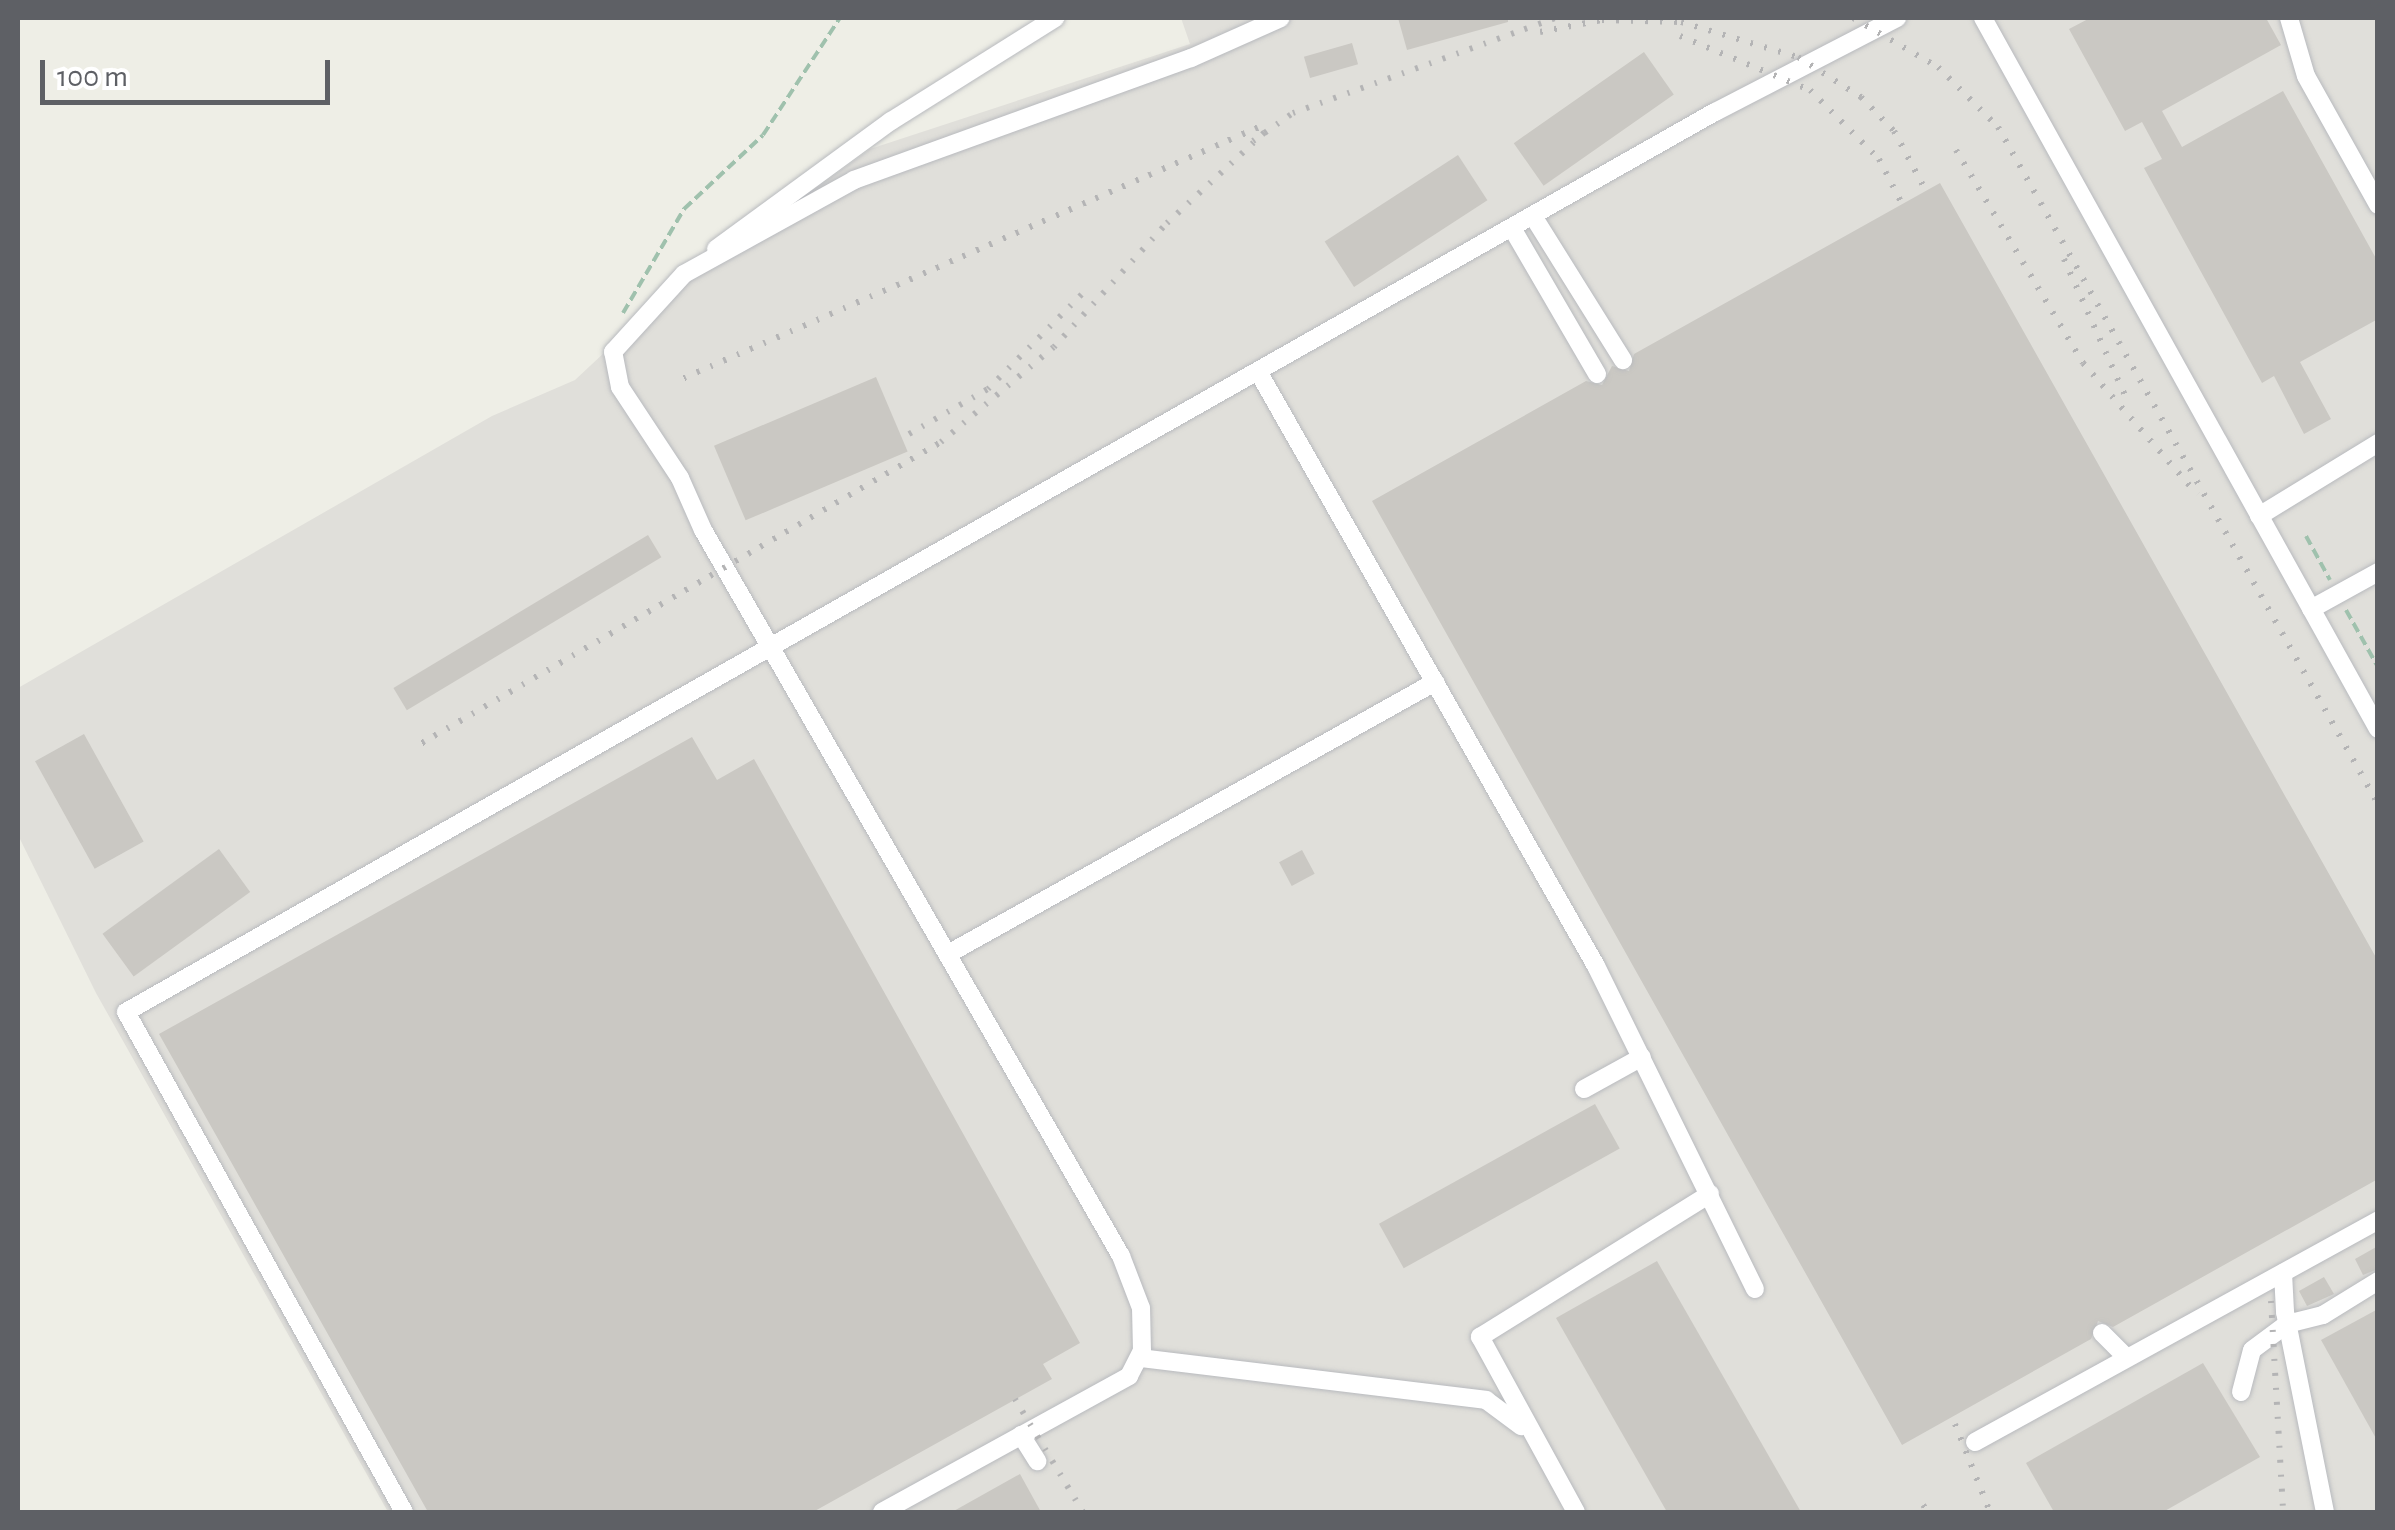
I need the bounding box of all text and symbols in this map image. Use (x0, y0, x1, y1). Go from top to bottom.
scale bar (45, 40, 335, 102)
text: 100 m (57, 62, 128, 92)

